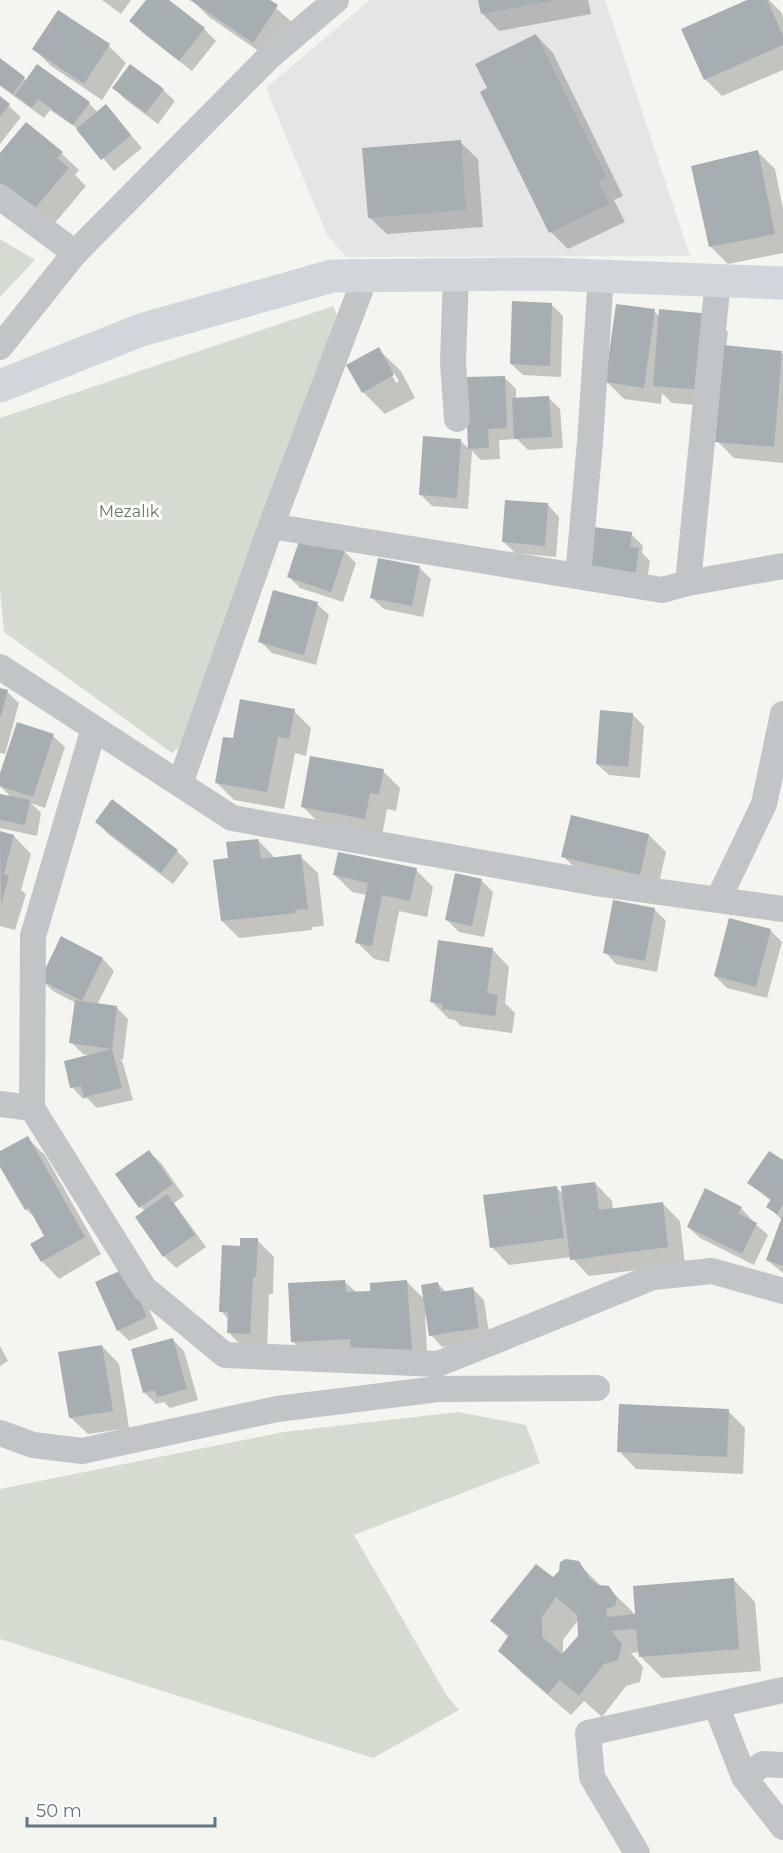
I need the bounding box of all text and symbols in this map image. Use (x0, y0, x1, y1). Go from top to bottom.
park label: Mezalık (99, 502, 160, 521)
scale bar (27, 1790, 214, 1828)
text: 50 m (36, 1800, 82, 1822)

